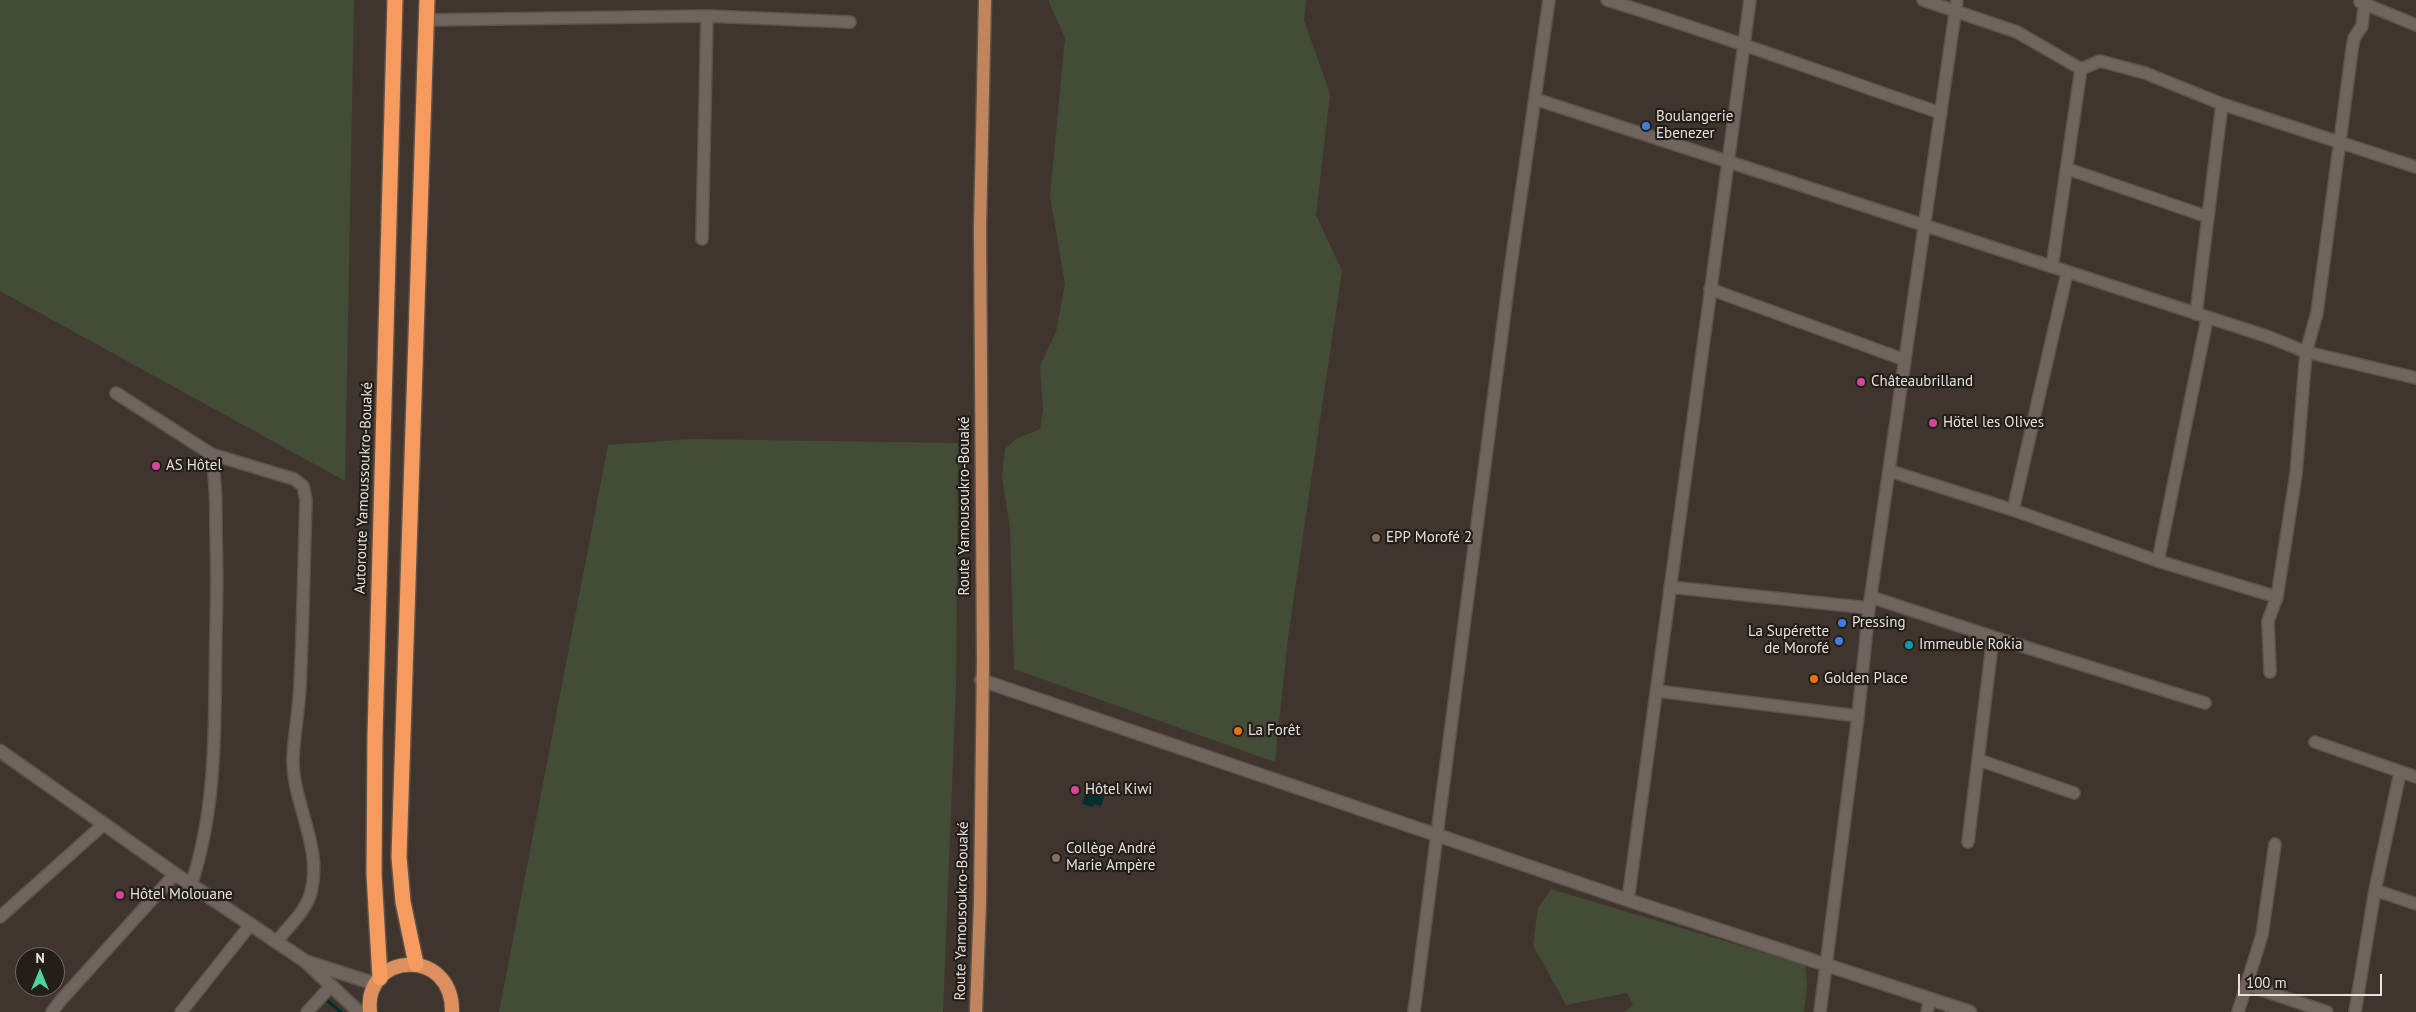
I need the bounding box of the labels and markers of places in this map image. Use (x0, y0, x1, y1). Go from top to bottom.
place label: Boulangerie Ebenezer (1656, 108, 1733, 143)
marker: Boulangerie Ebenezer (1640, 120, 1652, 132)
place label: Châteaubrilland (1871, 373, 1973, 391)
marker: Châteaubrilland (1855, 376, 1867, 388)
place label: Hötel les Olives (1943, 414, 2044, 432)
marker: Hötel les Olives (1927, 417, 1939, 429)
place label: AS Hôtel (166, 457, 222, 475)
marker: AS Hôtel (150, 460, 162, 472)
place label: EPP Morofé 2 (1386, 529, 1472, 547)
marker: EPP Morofé 2 (1370, 532, 1382, 544)
place label: Pressing (1852, 614, 1905, 632)
marker: Pressing (1836, 617, 1848, 629)
place label: La Supérette de Morofé (1748, 623, 1829, 658)
marker: La Supérette de Morofé (1833, 635, 1845, 647)
place label: Immeuble Rokia (1919, 636, 2022, 654)
marker: Immeuble Rokia (1903, 639, 1915, 651)
place label: Golden Place (1824, 670, 1908, 688)
marker: Golden Place (1808, 673, 1820, 685)
place label: La Forêt (1248, 722, 1300, 740)
marker: La Forêt (1232, 725, 1244, 737)
place label: Hôtel Kiwi (1085, 781, 1152, 799)
marker: Hôtel Kiwi (1069, 784, 1081, 796)
place label: Collège André Marie Ampère (1066, 840, 1156, 875)
marker: Collège André Marie Ampère (1050, 852, 1062, 864)
place label: Hôtel Molouane (130, 886, 233, 904)
marker: Hôtel Molouane (114, 889, 126, 901)

